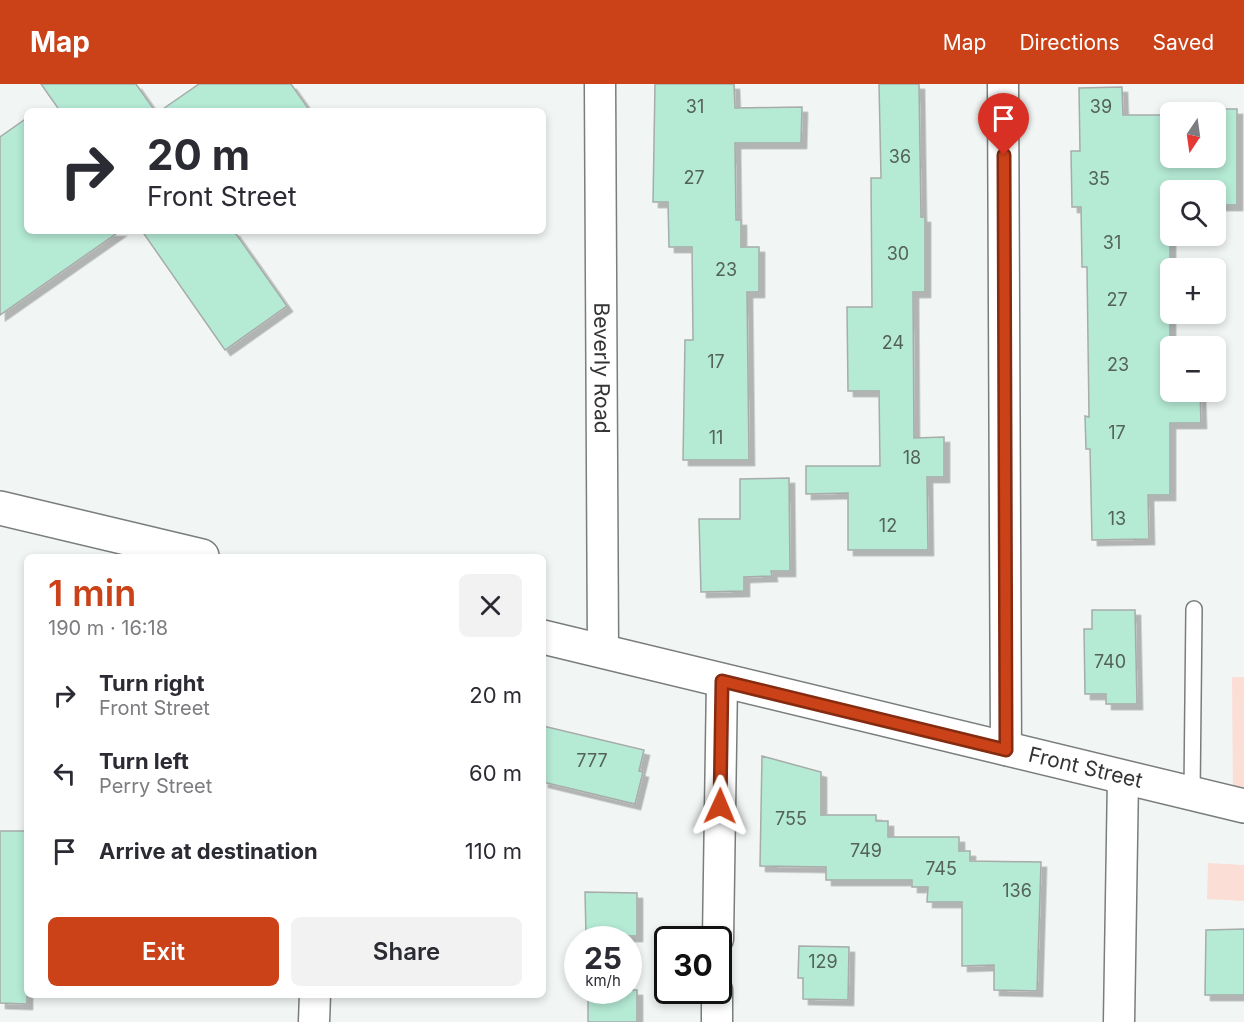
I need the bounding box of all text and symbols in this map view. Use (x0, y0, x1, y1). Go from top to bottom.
text: Map (30, 25, 90, 59)
text: Map (943, 30, 986, 55)
text: Directions (1019, 30, 1120, 55)
text: Saved (1153, 30, 1214, 55)
pin (978, 93, 1029, 155)
house number: 31 (686, 96, 704, 117)
house number: 39 (1090, 96, 1112, 117)
icon: arrive (987, 102, 1020, 135)
north arrow (1160, 102, 1226, 168)
map controls (1160, 102, 1226, 402)
text: 20 m (147, 129, 250, 180)
icon: right (48, 132, 126, 210)
house number: 36 (889, 146, 911, 167)
house number: 27 (683, 167, 705, 188)
house number: 35 (1088, 168, 1110, 189)
text: Front Street (147, 180, 297, 213)
button: search (1160, 180, 1226, 246)
house number: 31 (1103, 232, 1121, 253)
house number: 30 (887, 243, 909, 264)
button: + (1160, 258, 1226, 324)
house number: 23 (715, 259, 737, 280)
house number: 27 (1106, 289, 1128, 310)
street label: Beverly Road (589, 302, 615, 434)
house number: 24 (882, 332, 904, 353)
button: − (1160, 336, 1226, 402)
house number: 17 (707, 351, 725, 372)
house number: 23 (1107, 354, 1129, 375)
house number: 17 (1108, 422, 1126, 443)
house number: 11 (709, 427, 723, 448)
house number: 18 (903, 447, 921, 468)
house number: 13 (1108, 508, 1126, 529)
house number: 12 (879, 515, 897, 536)
text: 1 min (48, 571, 136, 615)
button: close (459, 574, 522, 637)
text: 190 m · 16:18 (48, 616, 168, 640)
house number: 740 (1094, 651, 1126, 672)
text: Turn right (99, 670, 205, 696)
icon: right (48, 679, 81, 712)
text: 20 m (469, 682, 522, 708)
text: Front Street (99, 696, 210, 720)
street label: Front Street (1026, 741, 1145, 793)
text: Turn left (99, 748, 189, 774)
house number: 777 (576, 750, 608, 771)
icon: left (48, 757, 81, 790)
text: 60 m (469, 760, 522, 786)
text: Perry Street (99, 774, 212, 798)
position arrow (688, 774, 752, 838)
house number: 755 (775, 808, 807, 829)
icon: arrive (48, 835, 81, 868)
text: Arrive at destination (99, 838, 318, 864)
text: 110 m (465, 838, 522, 864)
house number: 749 (850, 840, 882, 861)
house number: 745 (925, 858, 957, 879)
house number: 136 (1002, 880, 1032, 901)
button: Exit (48, 917, 279, 986)
button: Share (291, 917, 522, 986)
speed limit sign: 30 (654, 926, 732, 1004)
text: 25 (584, 940, 622, 976)
house number: 129 (808, 951, 838, 972)
text: km/h (585, 971, 621, 990)

